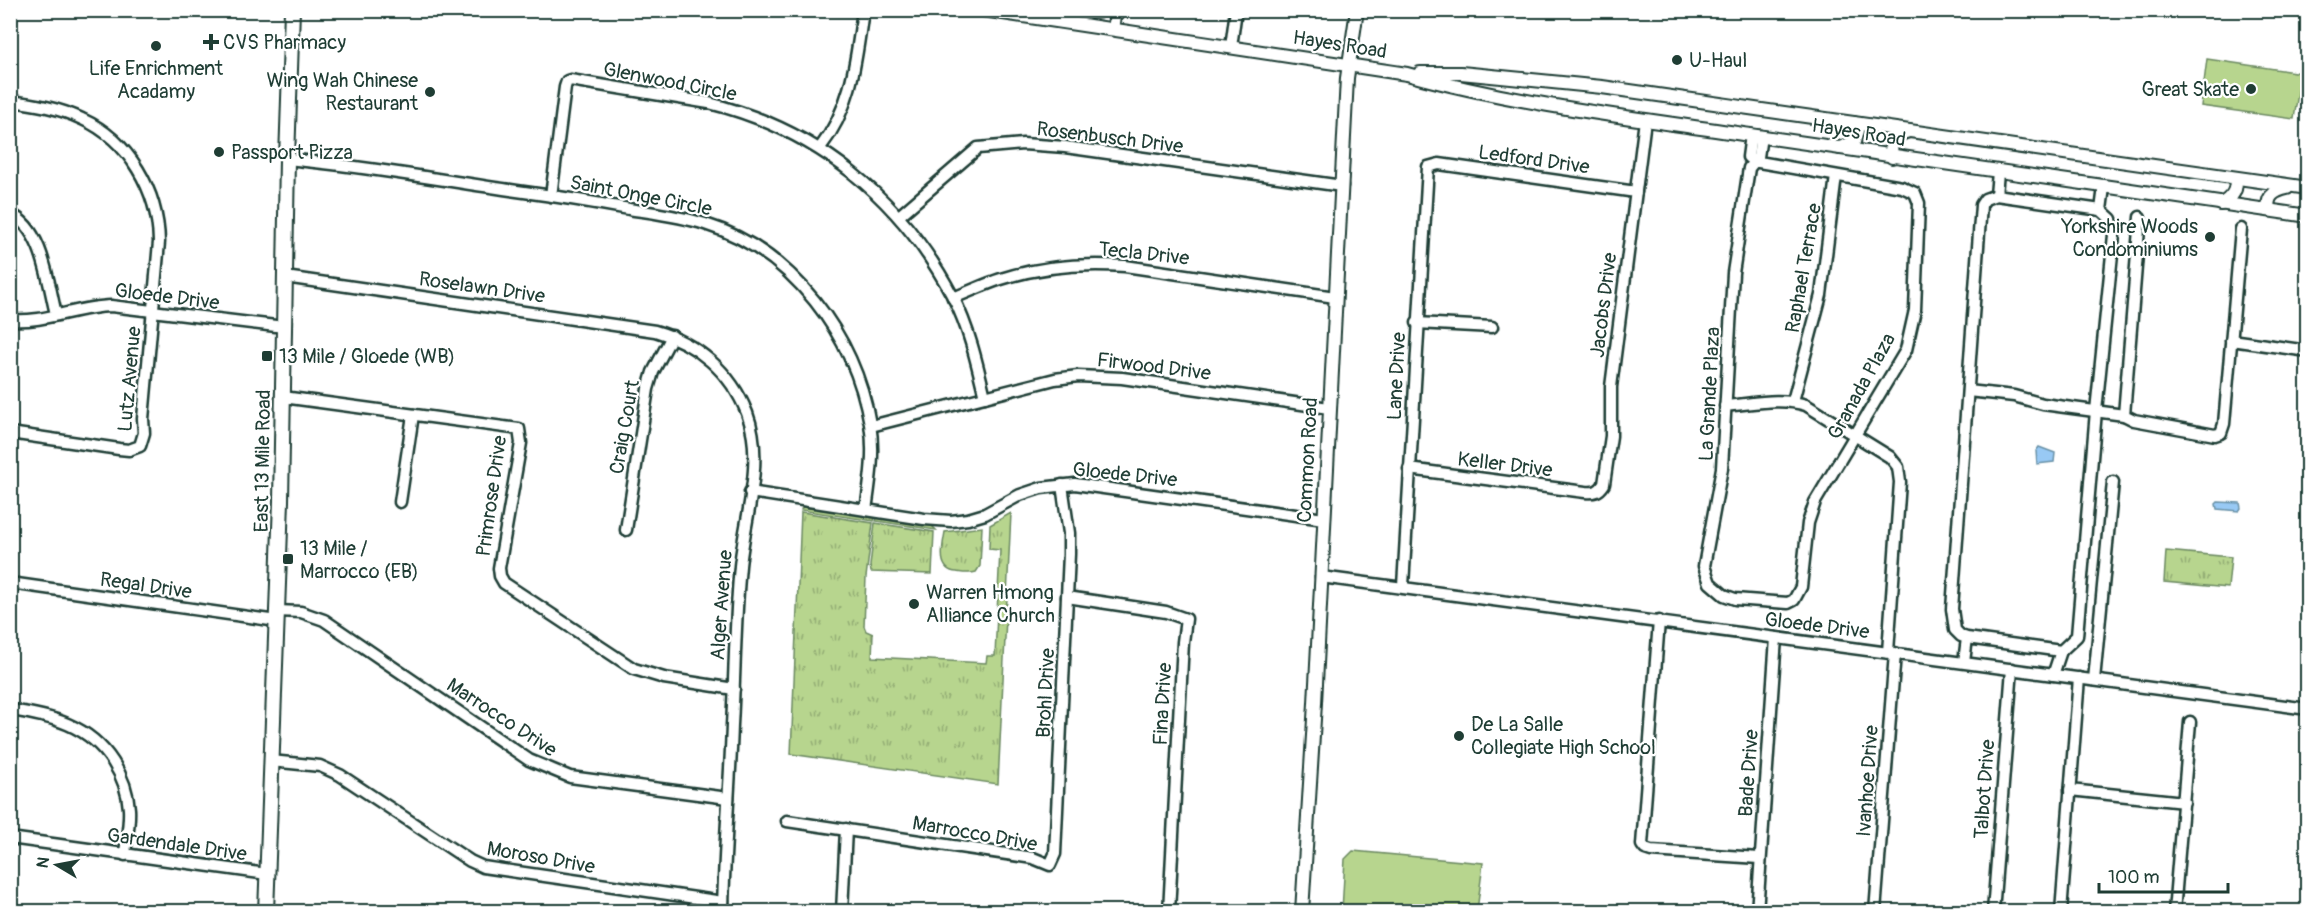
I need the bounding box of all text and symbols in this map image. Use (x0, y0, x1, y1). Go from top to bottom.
street label: Hayes Road (1291, 25, 1389, 64)
place label: CVS Pharmacy (223, 30, 346, 55)
marker: CVS Pharmacy (204, 35, 218, 49)
marker: Life Enrichment Acadamy (149, 39, 163, 53)
place label: U-Haul (1689, 48, 1747, 73)
marker: U-Haul (1670, 53, 1684, 67)
place label: Life Enrichment Acadamy (89, 56, 224, 104)
street label: Glenwood Circle (601, 56, 739, 107)
place label: Wing Wah Chinese Restaurant (266, 68, 419, 116)
place label: Great Skate (2141, 77, 2239, 102)
marker: Great Skate (2244, 82, 2258, 96)
marker: Wing Wah Chinese Restaurant (423, 85, 437, 99)
street label: Hayes Road (1810, 113, 1908, 152)
street label: Rosenbusch Drive (1035, 116, 1185, 159)
street label: Ledford Drive (1477, 139, 1591, 180)
place label: Passport Pizza (231, 140, 353, 165)
marker: Passport Pizza (212, 145, 226, 159)
street label: Saint Onge Circle (568, 169, 714, 222)
street label: Raphael Terrace (1780, 201, 1827, 335)
place label: Yorkshire Woods Condominiums (2061, 214, 2198, 262)
marker: Yorkshire Woods Condominiums (2203, 230, 2217, 244)
street label: Tecla Drive (1097, 236, 1191, 271)
street label: Jacobs Drive (1585, 251, 1622, 359)
street label: Roselawn Drive (417, 266, 547, 309)
street label: Gloede Drive (113, 278, 221, 315)
street label: Lutz Avenue (112, 325, 147, 433)
street label: La Grande Plaza (1694, 326, 1725, 462)
street label: Granada Plaza (1822, 329, 1901, 444)
street label: Lane Drive (1382, 331, 1411, 421)
place label: 13 Mile / Gloede (WB) (279, 344, 455, 369)
street label: Firwood Drive (1096, 347, 1212, 386)
marker: 13 Mile / Gloede (WB) (260, 349, 274, 363)
street label: Craig Court (604, 377, 645, 476)
street label: East 13 Mile Road (249, 389, 276, 533)
street label: Common Road (1292, 397, 1323, 523)
street label: Primrose Drive (471, 434, 512, 558)
street label: Keller Drive (1456, 446, 1554, 483)
street label: Gloede Drive (1071, 457, 1179, 492)
place label: 13 Mile / Marrocco (EB) (300, 536, 419, 584)
street label: Alger Avenue (705, 549, 738, 661)
marker: 13 Mile / Marrocco (EB) (281, 552, 295, 566)
street label: Regal Drive (98, 567, 194, 604)
place label: Warren Hmong Alliance Church (926, 580, 1055, 628)
marker: Warren Hmong Alliance Church (907, 597, 921, 611)
street label: Gloede Drive (1763, 607, 1871, 644)
street label: Brohl Drive (1031, 647, 1060, 739)
street label: Fina Drive (1148, 662, 1177, 746)
street label: Marrocco Drive (442, 673, 562, 762)
place label: De La Salle Collegiate High School (1471, 712, 1656, 760)
street label: Ivanhoe Drive (1851, 724, 1884, 838)
street label: Bade Drive (1733, 728, 1764, 818)
marker: De La Salle Collegiate High School (1452, 729, 1466, 743)
street label: Talbot Drive (1969, 738, 2000, 840)
street label: Marrocco Drive (910, 810, 1039, 857)
street label: Gardendale Drive (105, 822, 249, 867)
north arrow (27, 835, 87, 895)
street label: Moroso Drive (485, 836, 597, 879)
text: N (32, 855, 54, 870)
scale bar (2099, 856, 2228, 894)
text: 100 m (2108, 866, 2160, 889)

